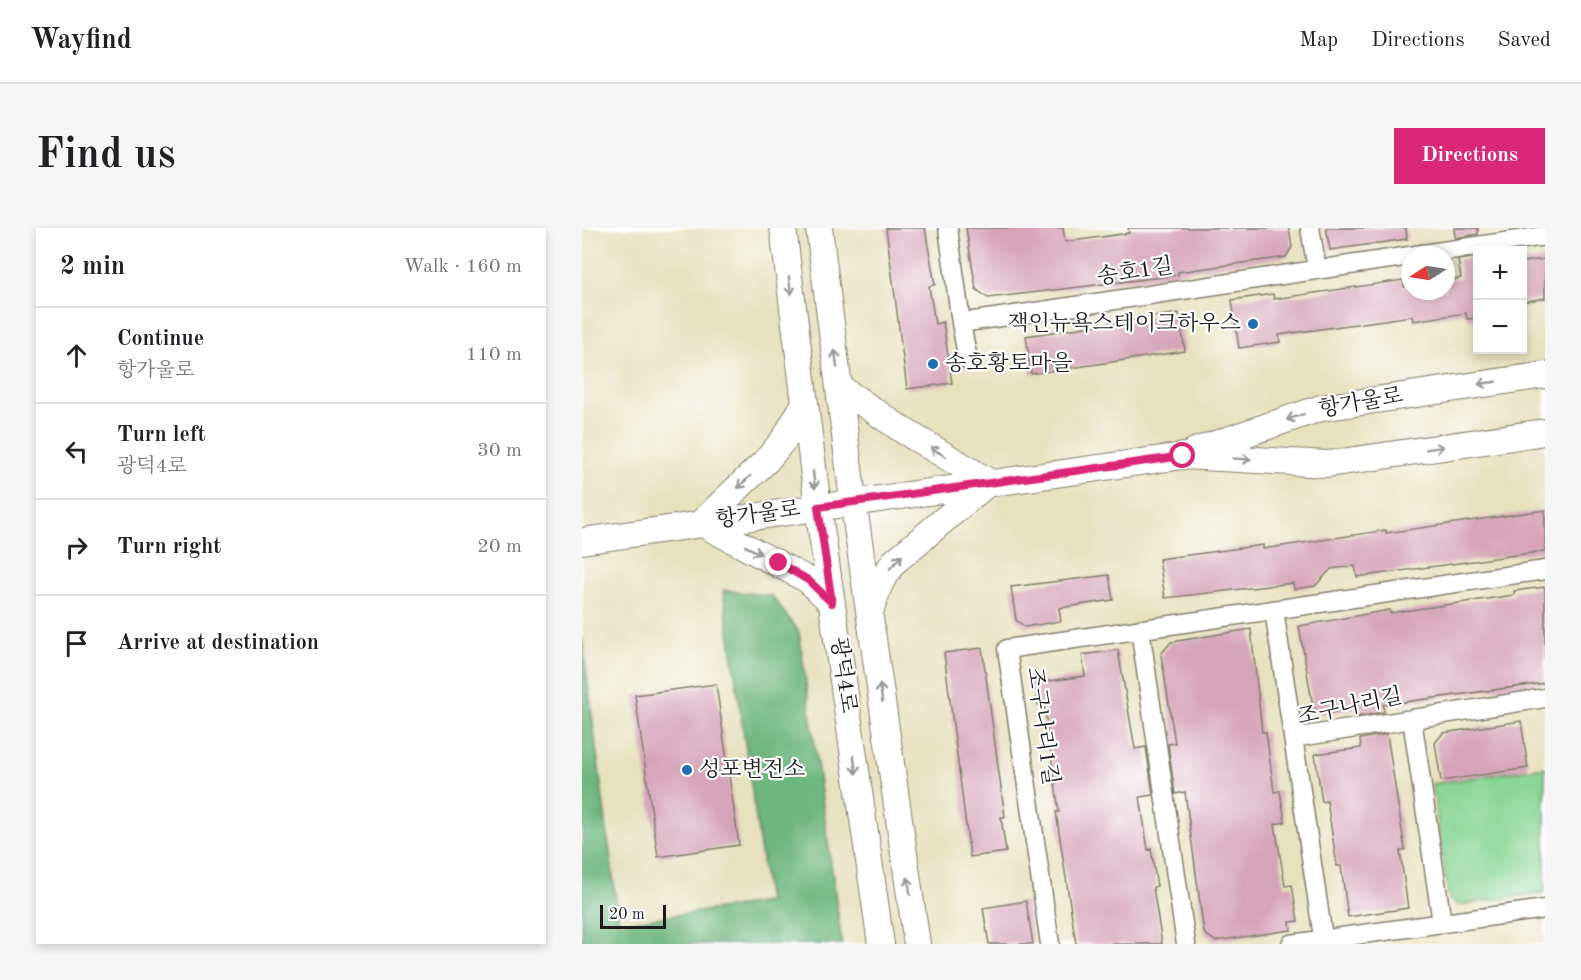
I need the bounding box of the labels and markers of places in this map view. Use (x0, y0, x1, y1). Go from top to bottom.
place label: 잭인뉴욕스테이크하우스 (1007, 312, 1241, 335)
marker: 잭인뉴욕스테이크하우스 (1246, 317, 1260, 331)
place label: 송호황토마을 (945, 351, 1073, 375)
marker: 송호황토마을 (926, 357, 940, 371)
place label: 성포변전소 (699, 758, 805, 781)
marker: 성포변전소 (680, 763, 694, 777)

